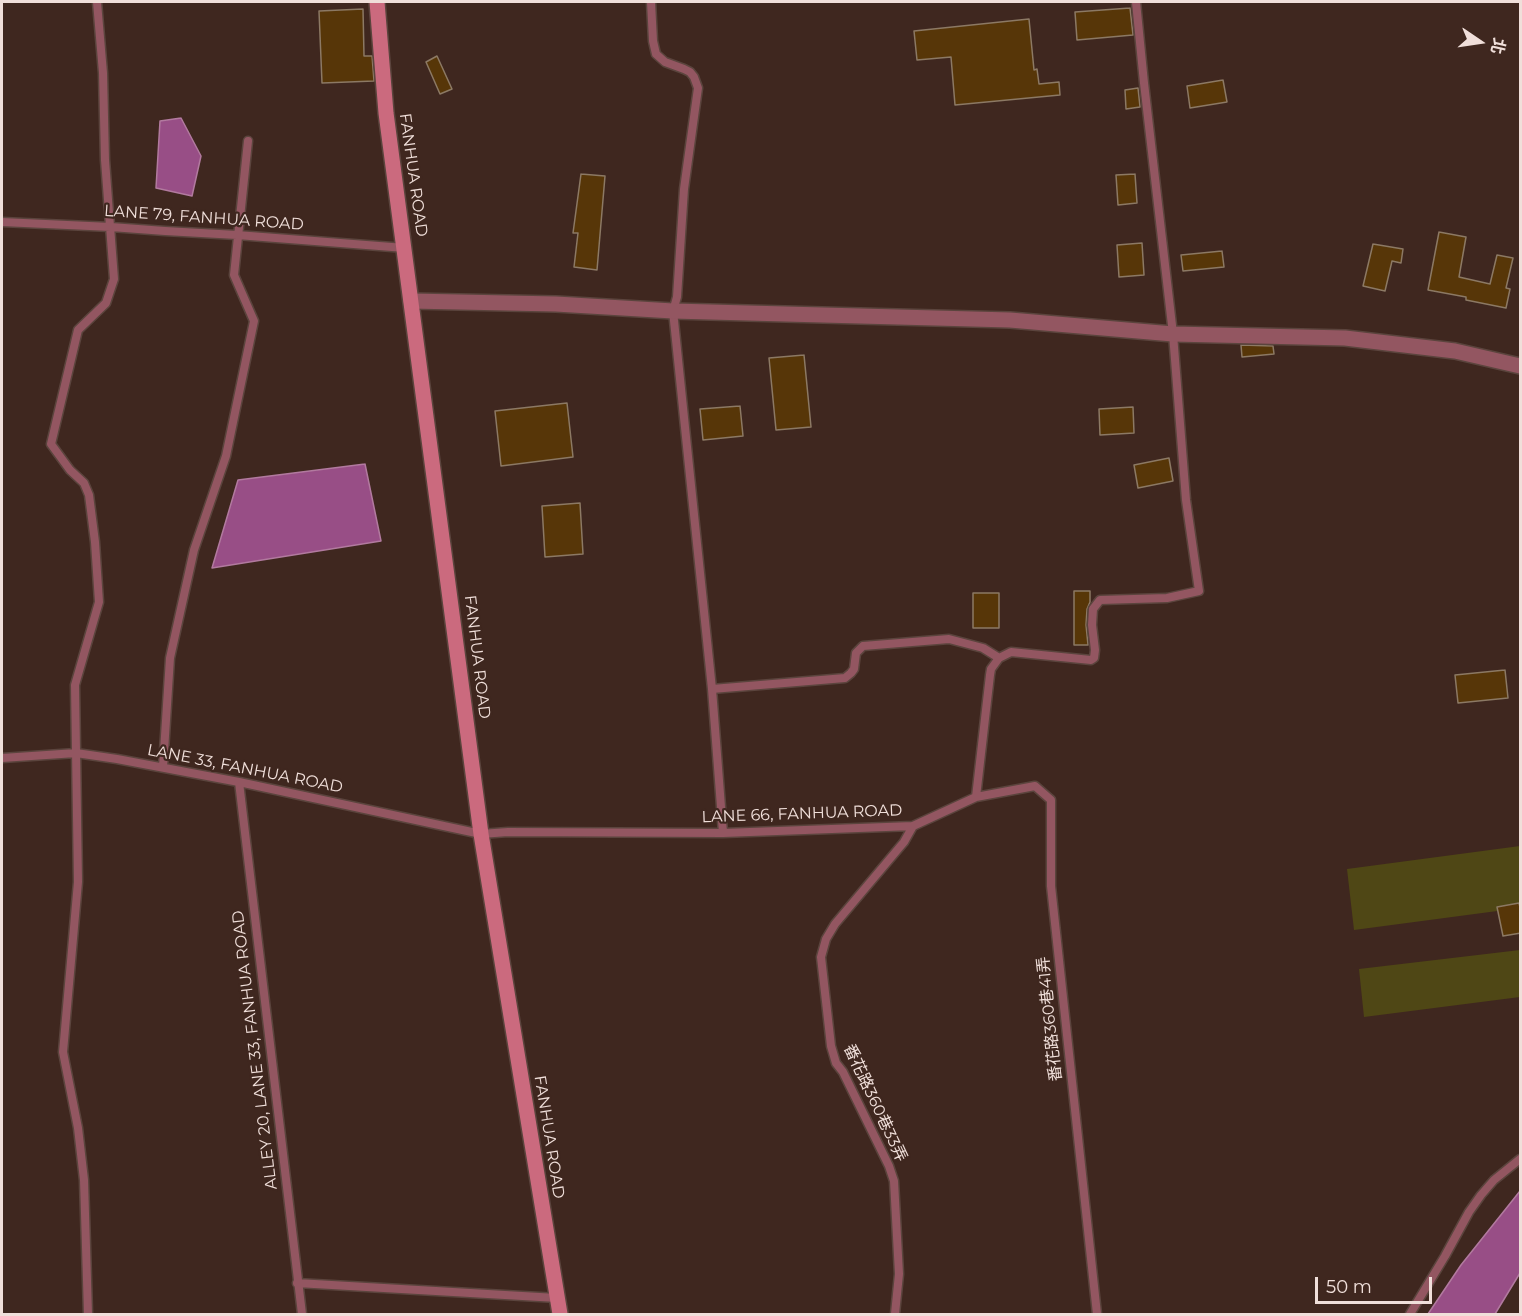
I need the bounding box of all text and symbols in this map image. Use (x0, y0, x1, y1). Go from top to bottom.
north arrow (1450, 12, 1510, 72)
text: 北 (1487, 36, 1509, 56)
street label: FANHUA ROAD (395, 112, 431, 238)
street label: LANE 79, FANHUA ROAD (104, 201, 304, 235)
street label: FANHUA ROAD (460, 594, 494, 720)
street label: LANE 33, FANHUA ROAD (145, 741, 345, 797)
street label: LANE 66, FANHUA ROAD (701, 801, 903, 827)
street label: ALLEY 20, LANE 33, FANHUA ROAD (228, 909, 282, 1191)
street label: 番花路360巷41弄 (1034, 956, 1066, 1082)
street label: 番花路360巷33弄 (839, 1041, 911, 1165)
street label: FANHUA ROAD (530, 1074, 568, 1200)
scale bar (1318, 1265, 1435, 1303)
text: 50 m (1326, 1276, 1372, 1298)

